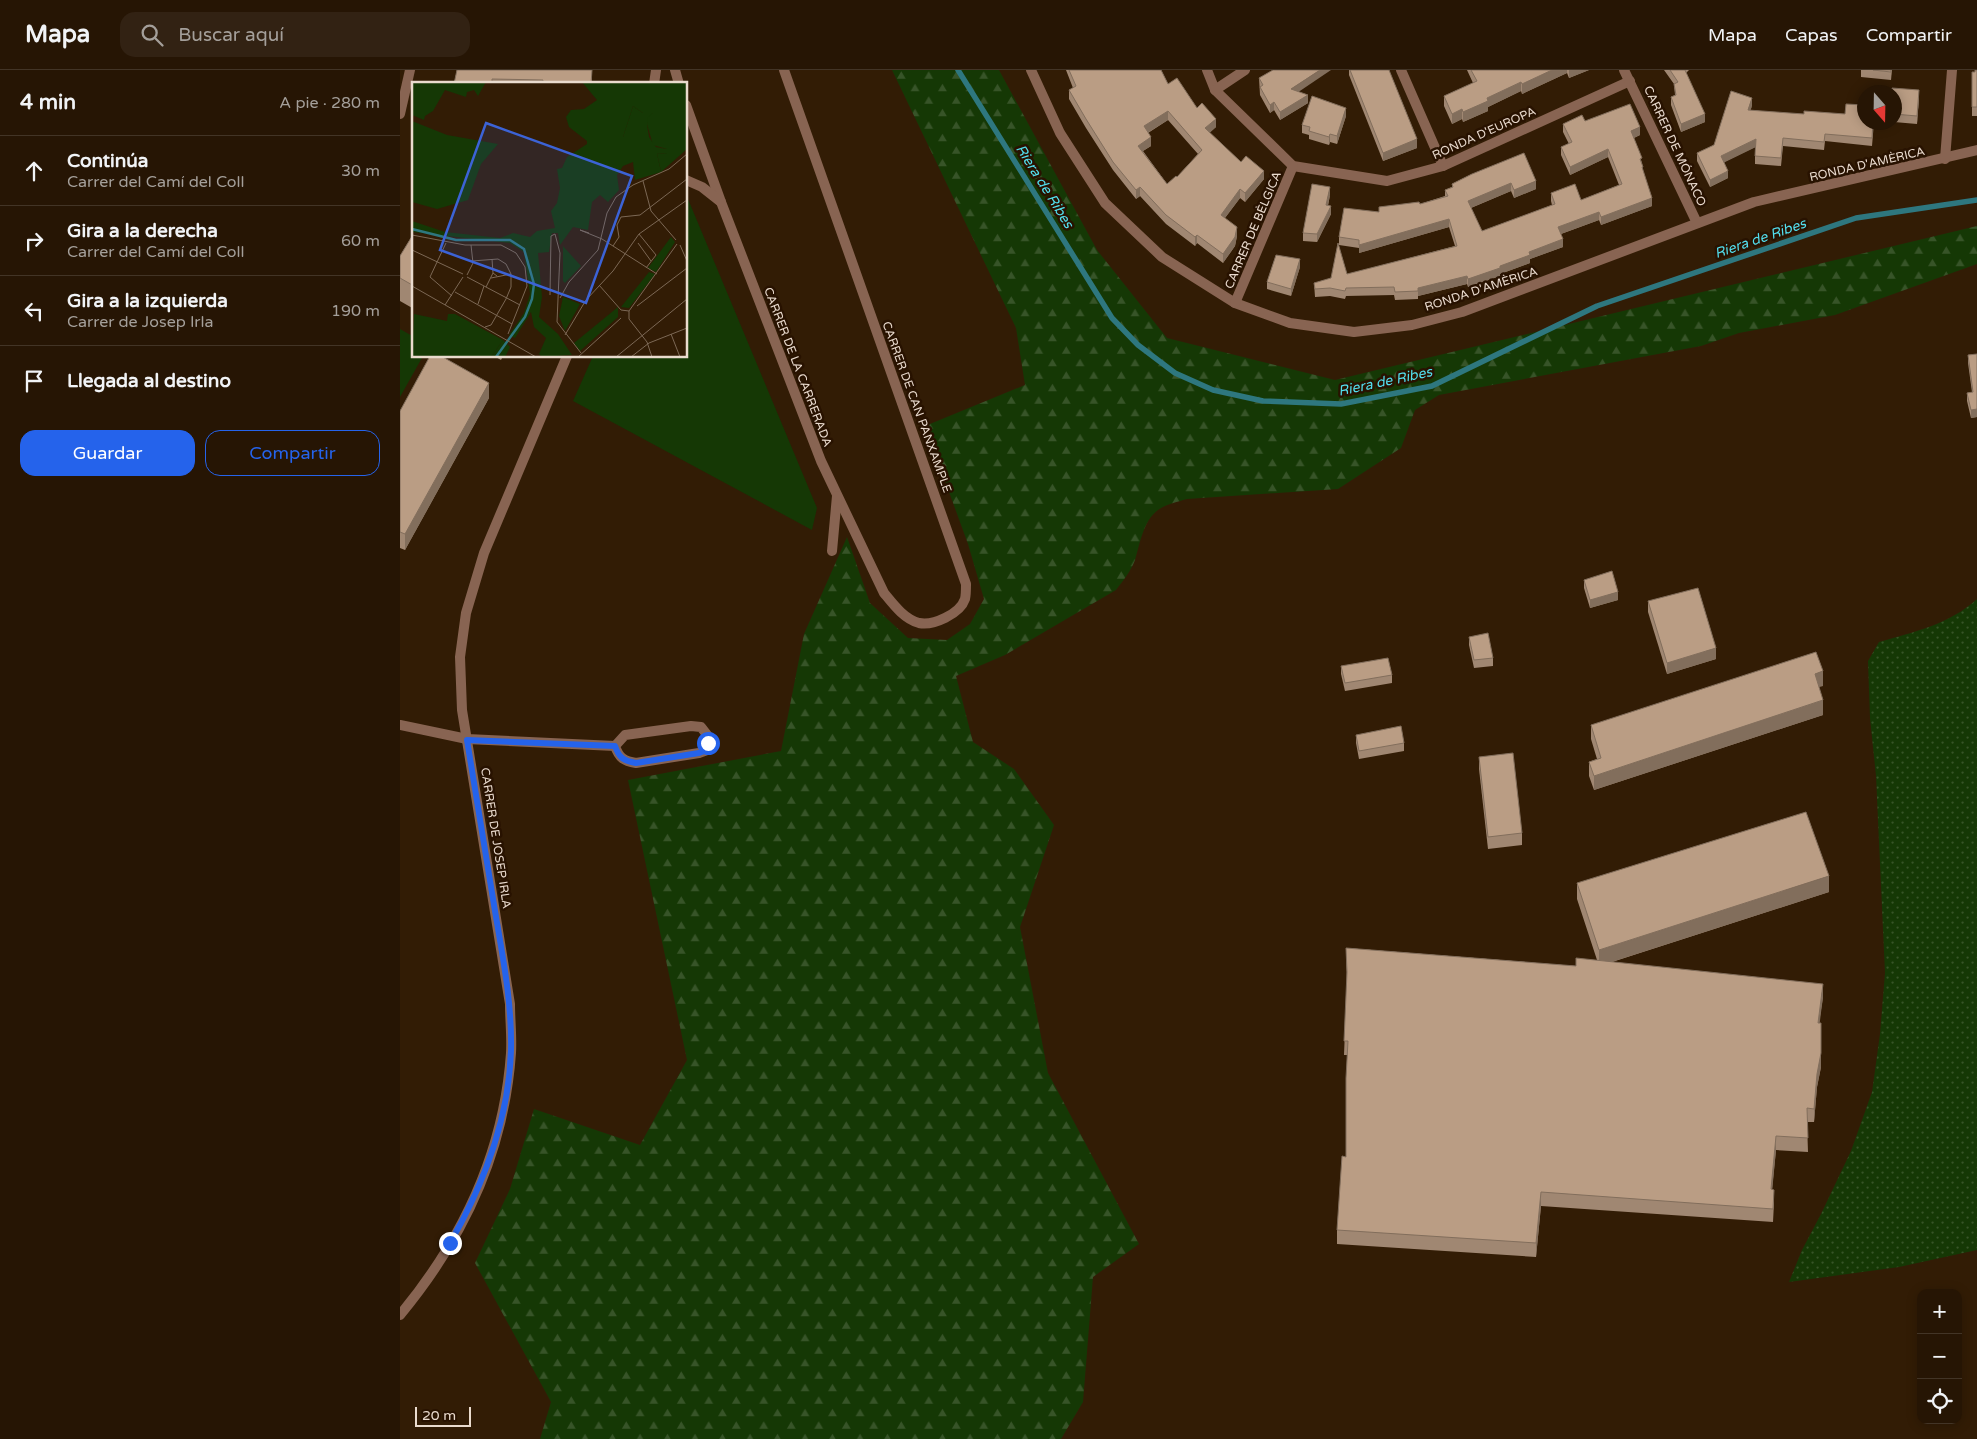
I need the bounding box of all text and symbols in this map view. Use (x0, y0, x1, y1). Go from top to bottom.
search box (120, 12, 470, 57)
text: Mapa (25, 20, 90, 49)
icon: search (138, 21, 166, 49)
text: Buscar aquí (178, 24, 284, 46)
text: Mapa (1708, 24, 1757, 46)
text: Capas (1785, 24, 1838, 46)
text: Compartir (1866, 24, 1952, 46)
inset map (412, 82, 688, 358)
street label: CARRER DE MÓNACO (1641, 84, 1709, 209)
north arrow (1857, 85, 1902, 130)
text: 4 min (20, 90, 76, 115)
text: A pie · 280 m (279, 93, 380, 113)
street label: RONDA D'EUROPA (1430, 104, 1538, 162)
water label: Riera de Ribes (1012, 141, 1078, 232)
street label: RONDA D'AMÈRICA (1808, 144, 1926, 184)
text: Continúa (67, 150, 149, 172)
icon: ahead (20, 157, 48, 185)
text: 30 m (341, 161, 380, 181)
street label: CARRER DE BÈLGICA (1222, 169, 1284, 291)
text: Carrer del Camí del Coll (67, 172, 245, 192)
water label: Riera de Ribes (1712, 214, 1809, 262)
text: Gira a la derecha (67, 220, 218, 242)
icon: right (20, 227, 48, 255)
text: 60 m (341, 231, 380, 251)
text: Carrer del Camí del Coll (67, 242, 245, 262)
street label: RONDA D'AMÈRICA (1423, 264, 1539, 314)
street label: CARRER DE LA CARRERADA (761, 285, 835, 449)
text: Gira a la izquierda (67, 290, 228, 312)
icon: left (20, 297, 48, 325)
text: 190 m (331, 301, 380, 321)
text: Carrer de Josep Irla (67, 312, 213, 332)
street label: CARRER DE CAN PANXAMPLE (879, 319, 955, 495)
water label: Riera de Ribes (1337, 363, 1435, 400)
icon: arrive (20, 367, 48, 395)
text: Llegada al destino (67, 370, 231, 392)
button: Guardar (20, 430, 195, 476)
button: Compartir (205, 430, 380, 476)
route start (697, 732, 720, 755)
street label: CARRER DE JOSEP IRLA (478, 766, 514, 910)
route end (439, 1232, 462, 1255)
map controls (1917, 1289, 1962, 1424)
button: + (1917, 1289, 1962, 1334)
button: − (1917, 1334, 1962, 1379)
button: locate (1917, 1379, 1962, 1424)
scale bar (415, 1404, 471, 1427)
text: 20 m (422, 1407, 456, 1424)

